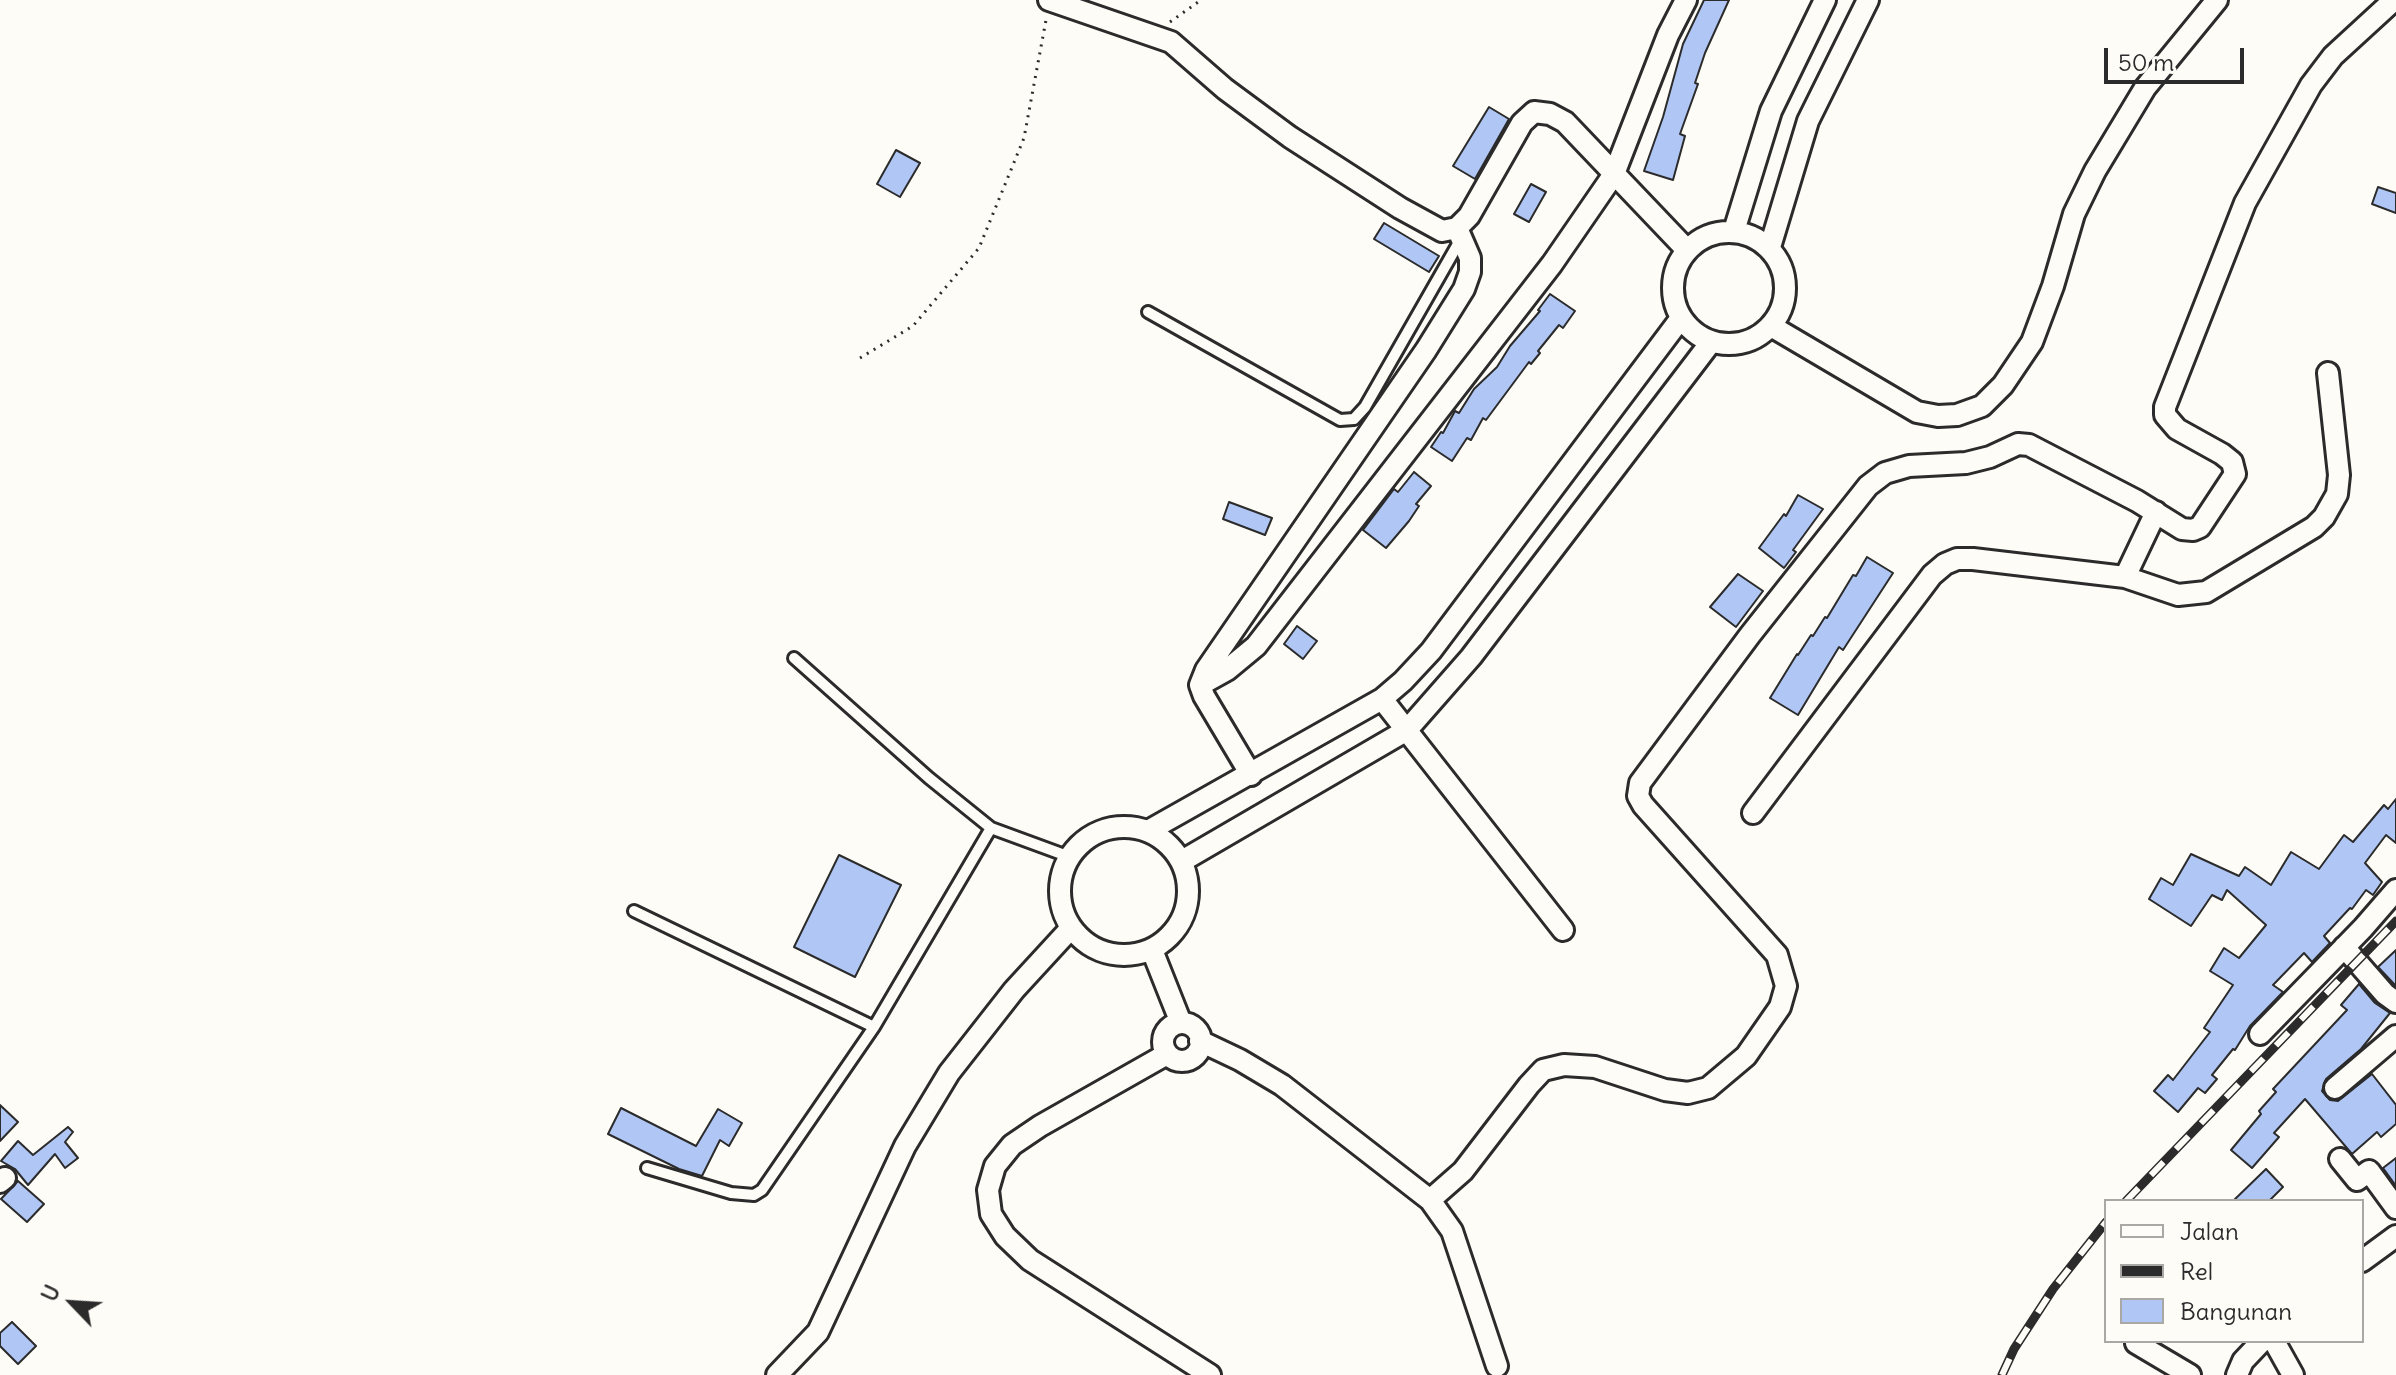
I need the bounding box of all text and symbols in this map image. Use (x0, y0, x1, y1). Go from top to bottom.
scale bar (2108, 32, 2248, 82)
text: 50 m (2118, 47, 2174, 77)
legend (2104, 1199, 2364, 1343)
text: Jalan (2180, 1216, 2239, 1246)
text: Rel (2180, 1256, 2213, 1286)
north arrow (32, 1263, 112, 1343)
text: U (34, 1280, 66, 1306)
text: Bangunan (2180, 1296, 2292, 1326)

